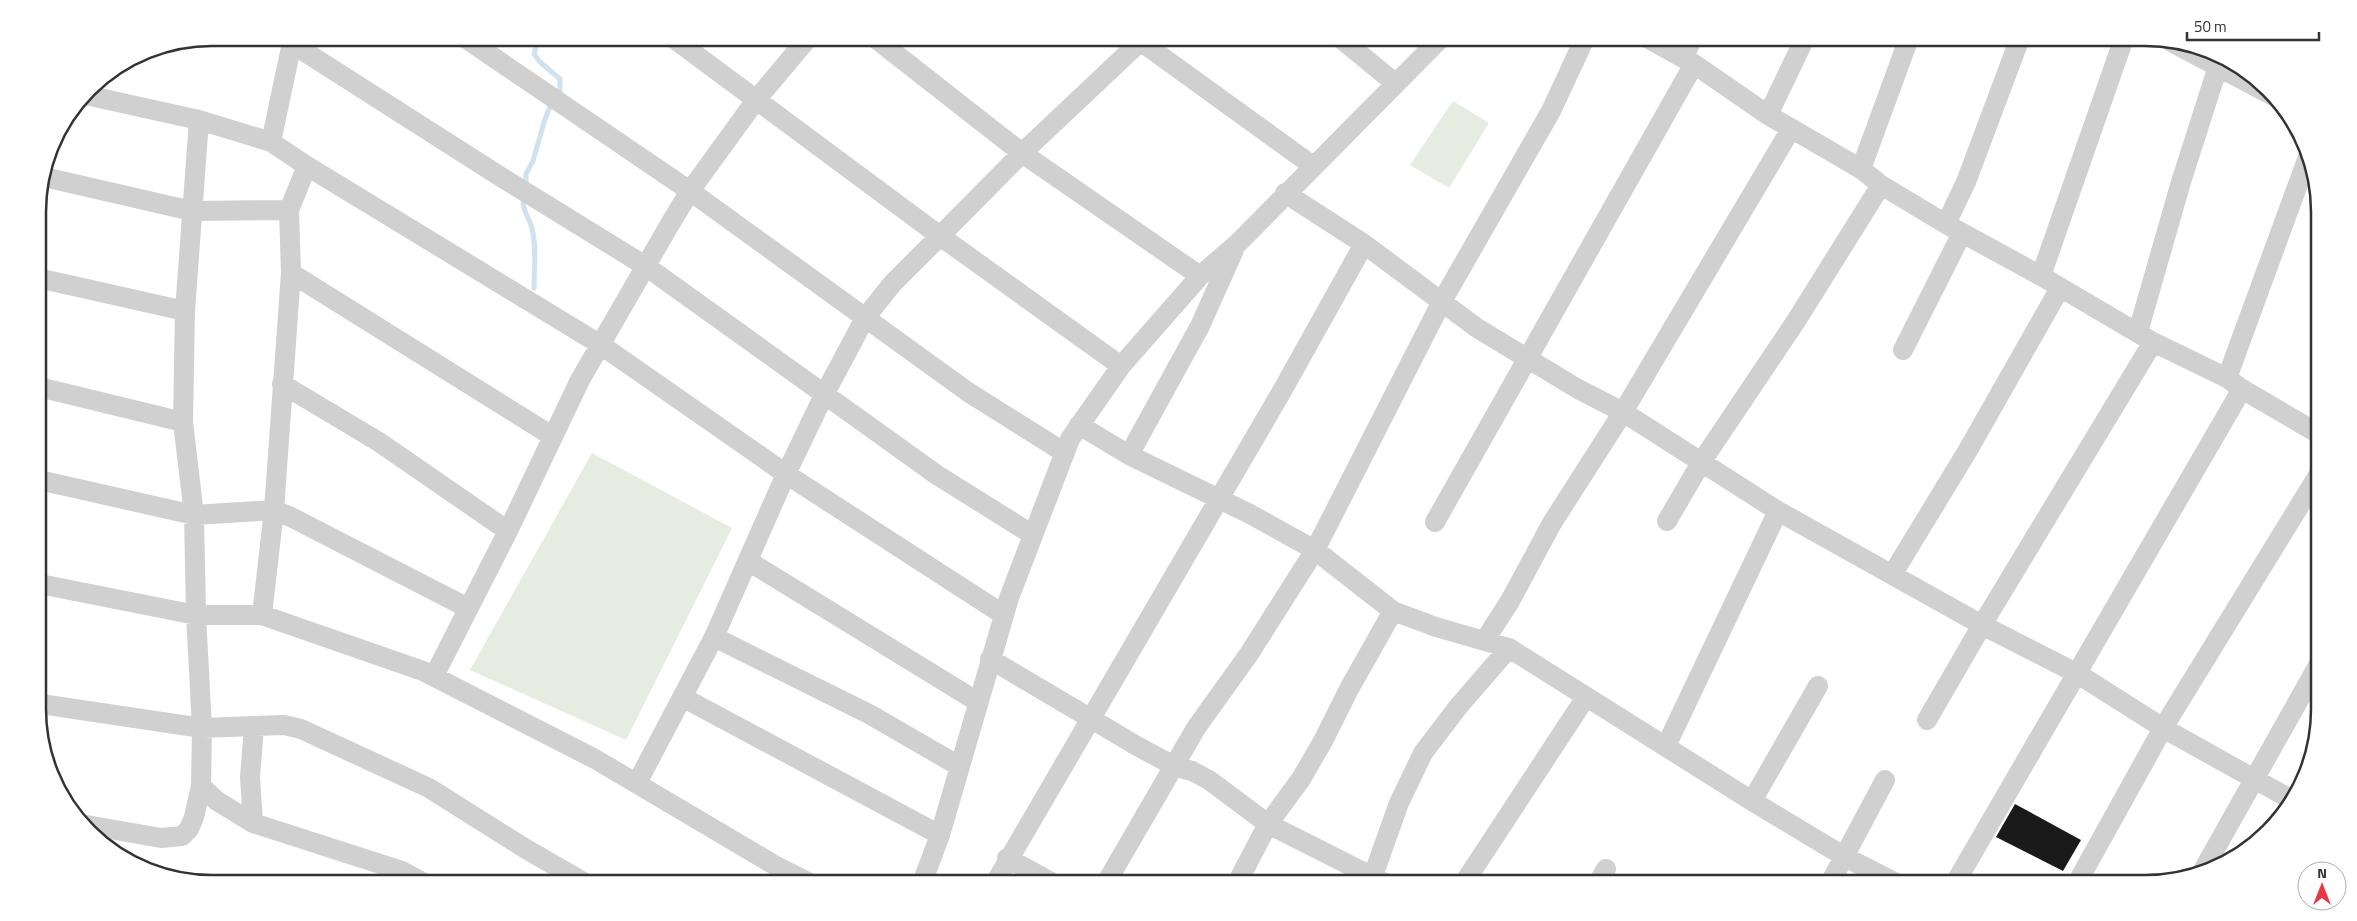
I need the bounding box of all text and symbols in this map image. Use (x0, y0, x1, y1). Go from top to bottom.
scale bar (2187, 10, 2320, 42)
text: 50 m (2194, 15, 2227, 38)
north arrow (2297, 861, 2347, 911)
text: N (2317, 862, 2327, 883)

